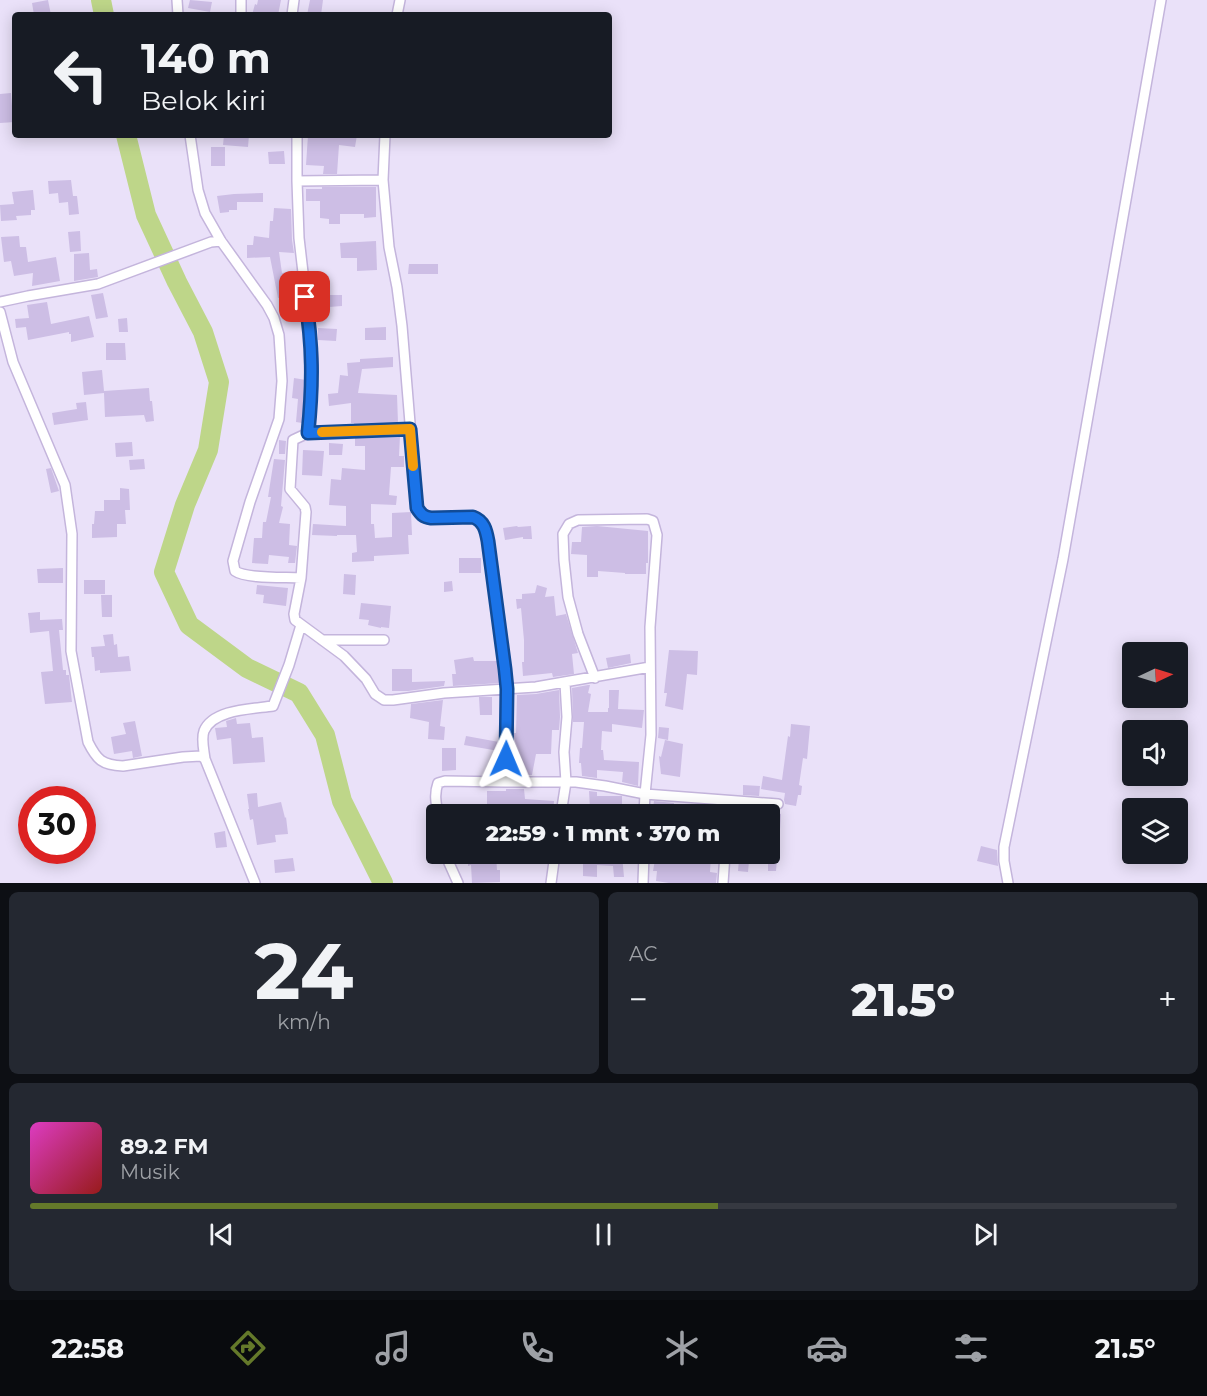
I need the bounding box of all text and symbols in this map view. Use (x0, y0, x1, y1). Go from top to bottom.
text: 140 m (141, 32, 271, 84)
icon: left (42, 36, 120, 114)
text: Belok kiri (141, 84, 266, 117)
pin (279, 271, 330, 322)
icon: arrive (288, 280, 321, 313)
north arrow (1122, 642, 1188, 708)
map controls (1122, 642, 1188, 864)
button: sound (1122, 720, 1188, 786)
position arrow (474, 727, 538, 791)
speed limit sign: 30 (18, 786, 96, 864)
button: layers (1122, 798, 1188, 864)
text: 22:59 · 1 mnt · 370 m (486, 820, 720, 847)
text: 24 (255, 923, 353, 1019)
text: AC (629, 942, 657, 966)
text: 21.5° (851, 972, 955, 1027)
text: − (629, 979, 648, 1019)
text: + (1158, 979, 1177, 1019)
text: km/h (277, 1010, 331, 1034)
text: 89.2 FM (120, 1133, 209, 1160)
text: Musik (120, 1160, 180, 1184)
icon: previous (205, 1218, 238, 1251)
icon: pause (587, 1218, 620, 1251)
icon: next (969, 1218, 1002, 1251)
icon: directions (227, 1327, 269, 1369)
icon: music (372, 1327, 414, 1369)
icon: phone (516, 1327, 558, 1369)
icon: climate (661, 1327, 703, 1369)
icon: car (806, 1327, 848, 1369)
icon: filters (950, 1327, 992, 1369)
text: 22:58 (51, 1332, 124, 1365)
text: 21.5° (1095, 1332, 1156, 1365)

